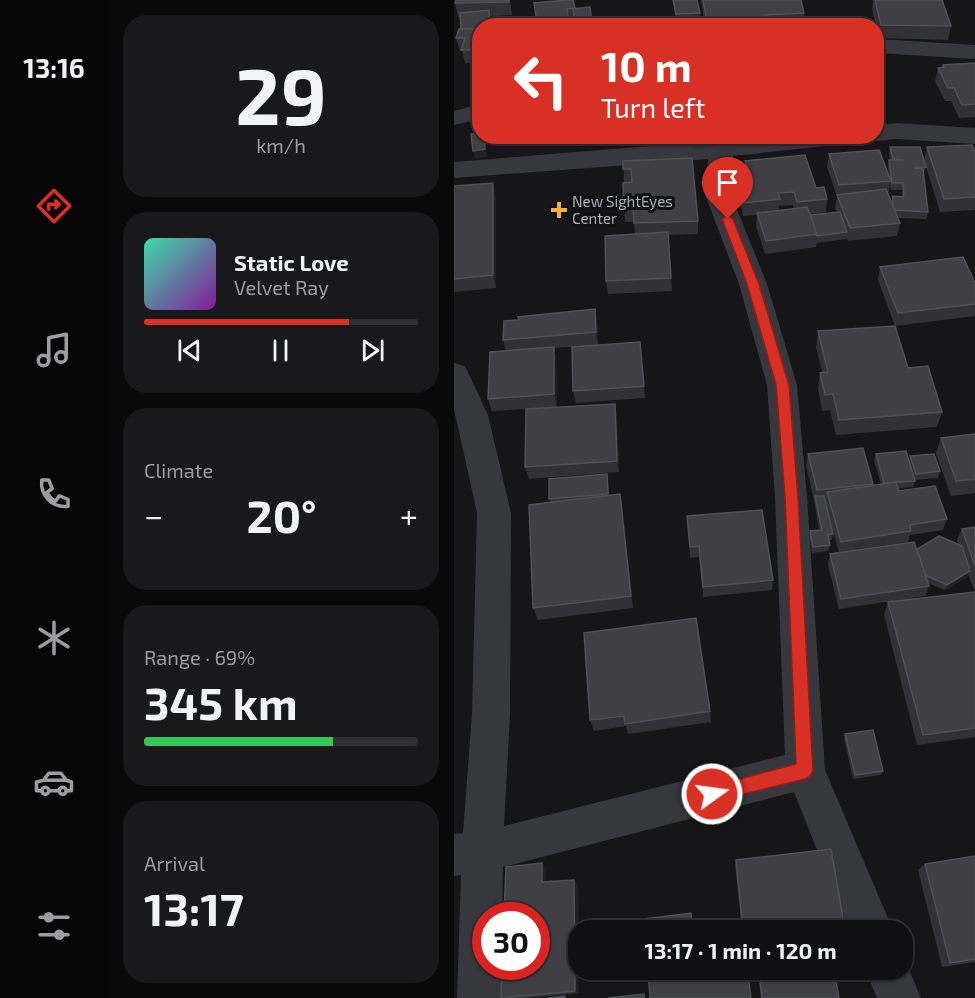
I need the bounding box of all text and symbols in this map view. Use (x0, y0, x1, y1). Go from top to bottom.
text: 10 m (601, 40, 692, 90)
icon: left (502, 42, 580, 120)
text: 29 (235, 47, 327, 141)
text: 13:16 (23, 51, 85, 83)
text: Turn left (601, 91, 705, 123)
text: km/h (256, 133, 306, 157)
pin (702, 157, 753, 219)
icon: arrive (711, 166, 744, 199)
icon: directions (33, 185, 75, 227)
place label: New SightEyes Center (572, 192, 673, 227)
marker: New SightEyes Center (550, 201, 568, 219)
text: Static Love (234, 249, 349, 275)
text: Velvet Ray (234, 275, 329, 299)
icon: music (33, 329, 75, 371)
icon: previous (173, 334, 206, 367)
icon: pause (264, 334, 297, 367)
icon: next (356, 334, 389, 367)
text: Climate (144, 458, 213, 482)
icon: phone (33, 473, 75, 515)
text: 20° (247, 488, 317, 542)
text: − (144, 495, 163, 535)
text: + (400, 495, 418, 535)
icon: climate (33, 617, 75, 659)
text: Range · 69% (144, 645, 255, 669)
text: 345 km (144, 675, 298, 729)
icon: car (33, 761, 75, 803)
position arrow (680, 762, 744, 826)
text: Arrival (144, 851, 205, 875)
text: 13:17 (144, 881, 244, 935)
speed limit sign: 30 (472, 902, 550, 980)
icon: filters (33, 905, 75, 947)
text: 13:17 · 1 min · 120 m (644, 937, 837, 963)

